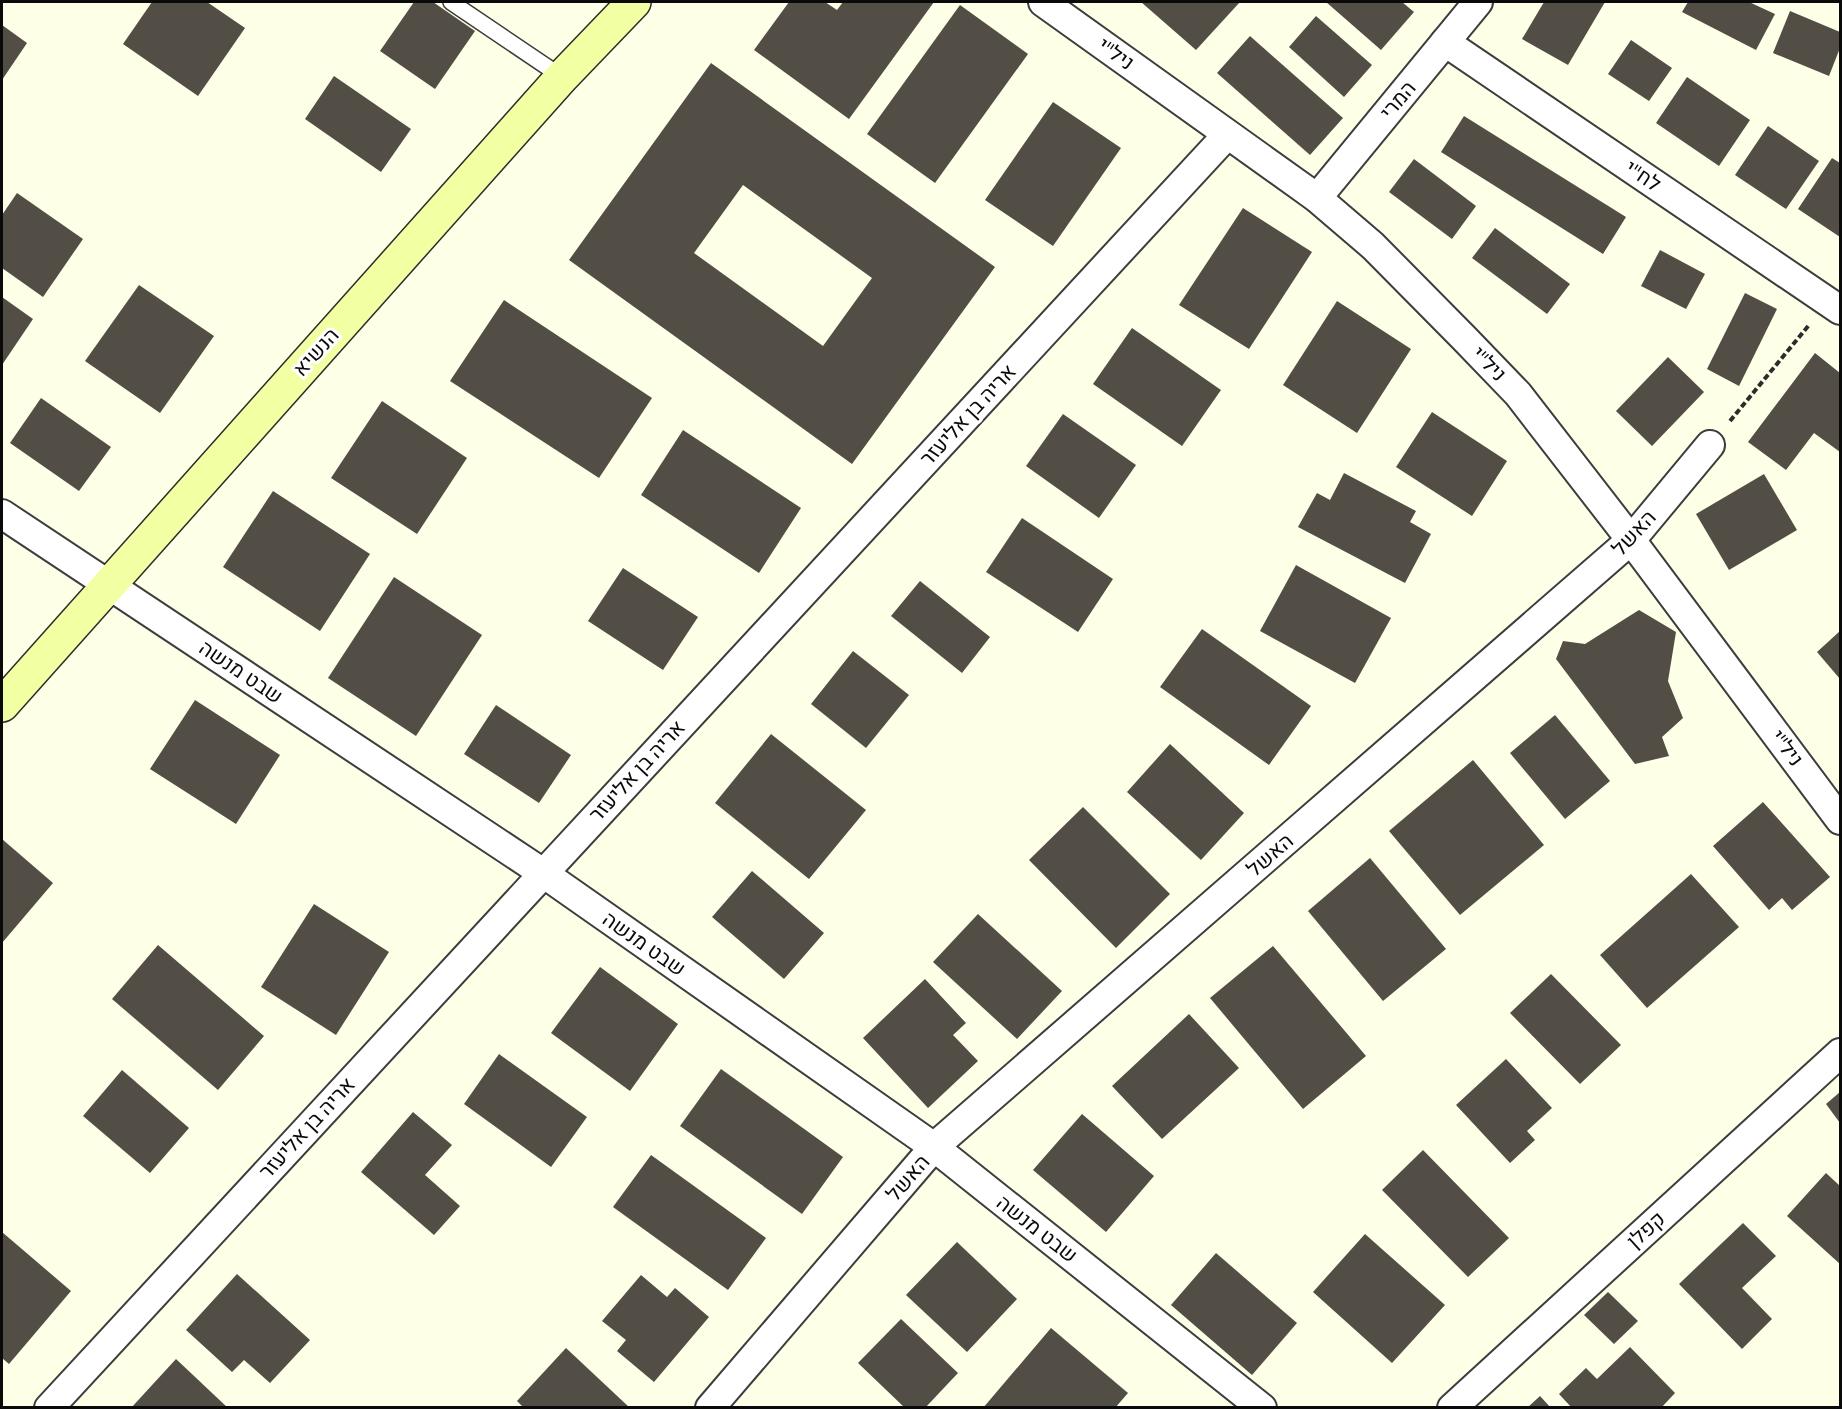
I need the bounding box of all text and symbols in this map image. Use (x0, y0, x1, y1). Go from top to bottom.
street label: ניל"י (1093, 32, 1139, 75)
street label: המרי (1374, 75, 1421, 124)
street label: לח"י (1621, 155, 1666, 197)
street label: הנשיא (287, 322, 344, 381)
street label: ניל"י (1467, 341, 1512, 386)
street label: אריה בן אליעזר (914, 359, 1021, 471)
street label: האשל (1606, 505, 1661, 561)
street label: שבט מנשה (195, 635, 288, 709)
street label: אריה בן אליעזר (583, 715, 690, 827)
street label: ניל"י (1766, 725, 1809, 771)
street label: האשל (1241, 828, 1298, 882)
street label: שבט מנשה (598, 906, 691, 981)
street label: אריה בן אליעזר (253, 1072, 360, 1184)
street label: האשל (881, 1149, 935, 1206)
street label: שבט מנשה (992, 1189, 1083, 1268)
street label: קפלן (1621, 1206, 1670, 1253)

